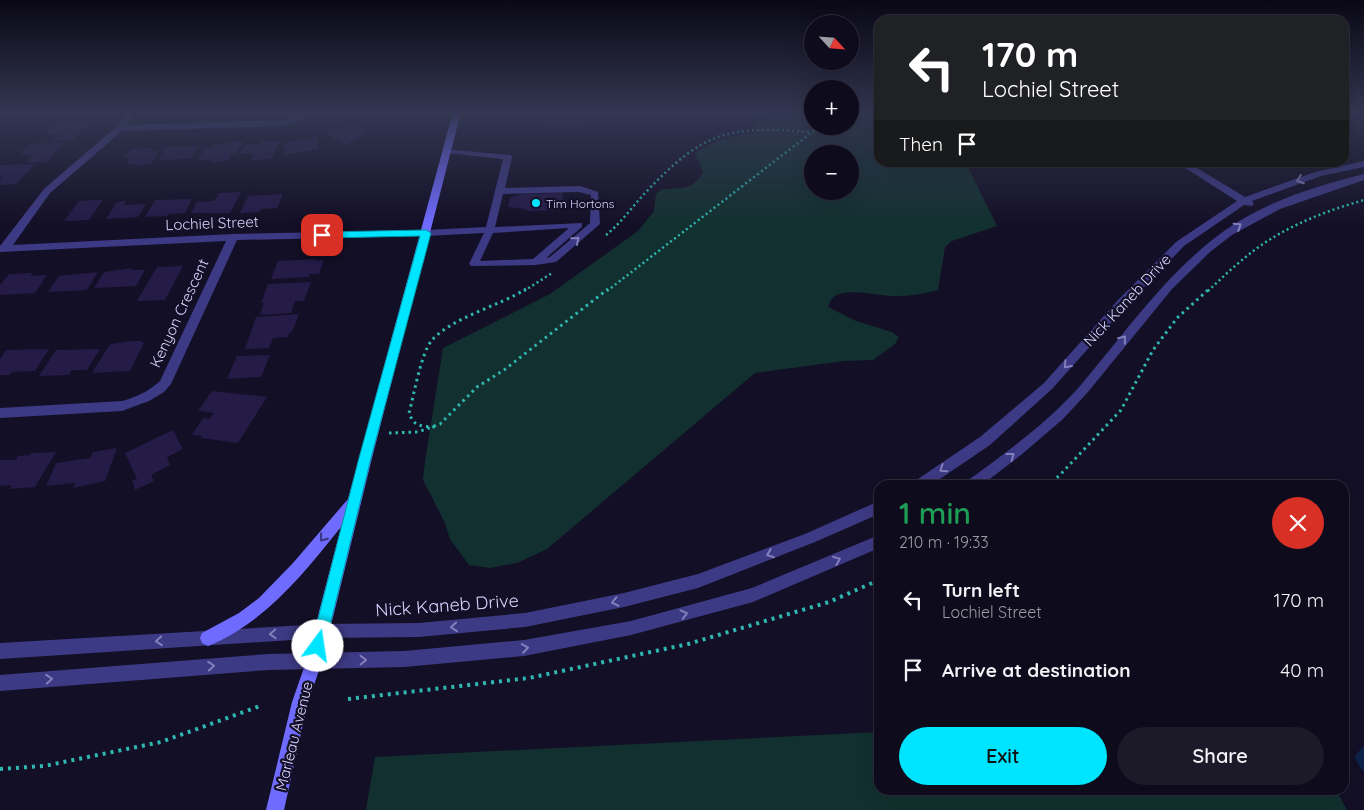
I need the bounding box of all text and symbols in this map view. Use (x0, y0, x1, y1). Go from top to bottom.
north arrow (804, 15, 859, 70)
map controls (804, 15, 859, 200)
text: 170 m (982, 32, 1078, 76)
icon: left (899, 35, 964, 100)
text: Lochiel Street (982, 75, 1119, 103)
button: + (804, 80, 859, 135)
icon: arrive (953, 130, 981, 158)
text: Then (899, 132, 943, 156)
button: − (804, 145, 859, 200)
one-way arrow (1296, 174, 1305, 184)
place label: Tim Hortons (546, 196, 615, 211)
marker: Tim Hortons (530, 197, 542, 209)
street label: Lochiel Street (165, 212, 259, 234)
pin (301, 214, 343, 256)
icon: arrive (308, 221, 336, 249)
one-way arrow (1233, 222, 1242, 232)
one-way arrow (571, 237, 580, 246)
street label: Nick Kaneb Drive (1079, 250, 1175, 350)
street label: Kenyon Crescent (145, 256, 213, 370)
one-way arrow (1118, 336, 1126, 345)
one-way arrow (1064, 359, 1073, 368)
one-way arrow (1005, 453, 1015, 462)
one-way arrow (939, 463, 949, 472)
text: 1 min (899, 494, 971, 532)
button: close (1272, 497, 1324, 549)
one-way arrow (320, 532, 329, 541)
text: 210 m · 19:33 (899, 532, 989, 552)
one-way arrow (766, 548, 774, 558)
one-way arrow (832, 556, 841, 567)
text: Turn left (942, 578, 1020, 602)
icon: left (899, 586, 927, 614)
text: 170 m (1273, 588, 1324, 612)
street label: Nick Kaneb Drive (375, 589, 519, 621)
one-way arrow (610, 596, 619, 606)
text: Lochiel Street (942, 602, 1042, 622)
one-way arrow (679, 609, 687, 619)
position arrow (291, 619, 343, 671)
one-way arrow (450, 621, 458, 632)
one-way arrow (269, 628, 277, 639)
one-way arrow (155, 635, 163, 646)
one-way arrow (521, 643, 529, 654)
one-way arrow (360, 655, 367, 665)
icon: arrive (899, 656, 927, 684)
text: Arrive at destination (942, 658, 1131, 682)
text: 40 m (1280, 658, 1324, 682)
one-way arrow (207, 661, 215, 672)
one-way arrow (45, 673, 53, 684)
street label: Marleau Avenue (271, 679, 317, 793)
button: Exit (899, 727, 1107, 785)
button: Share (1117, 727, 1324, 785)

